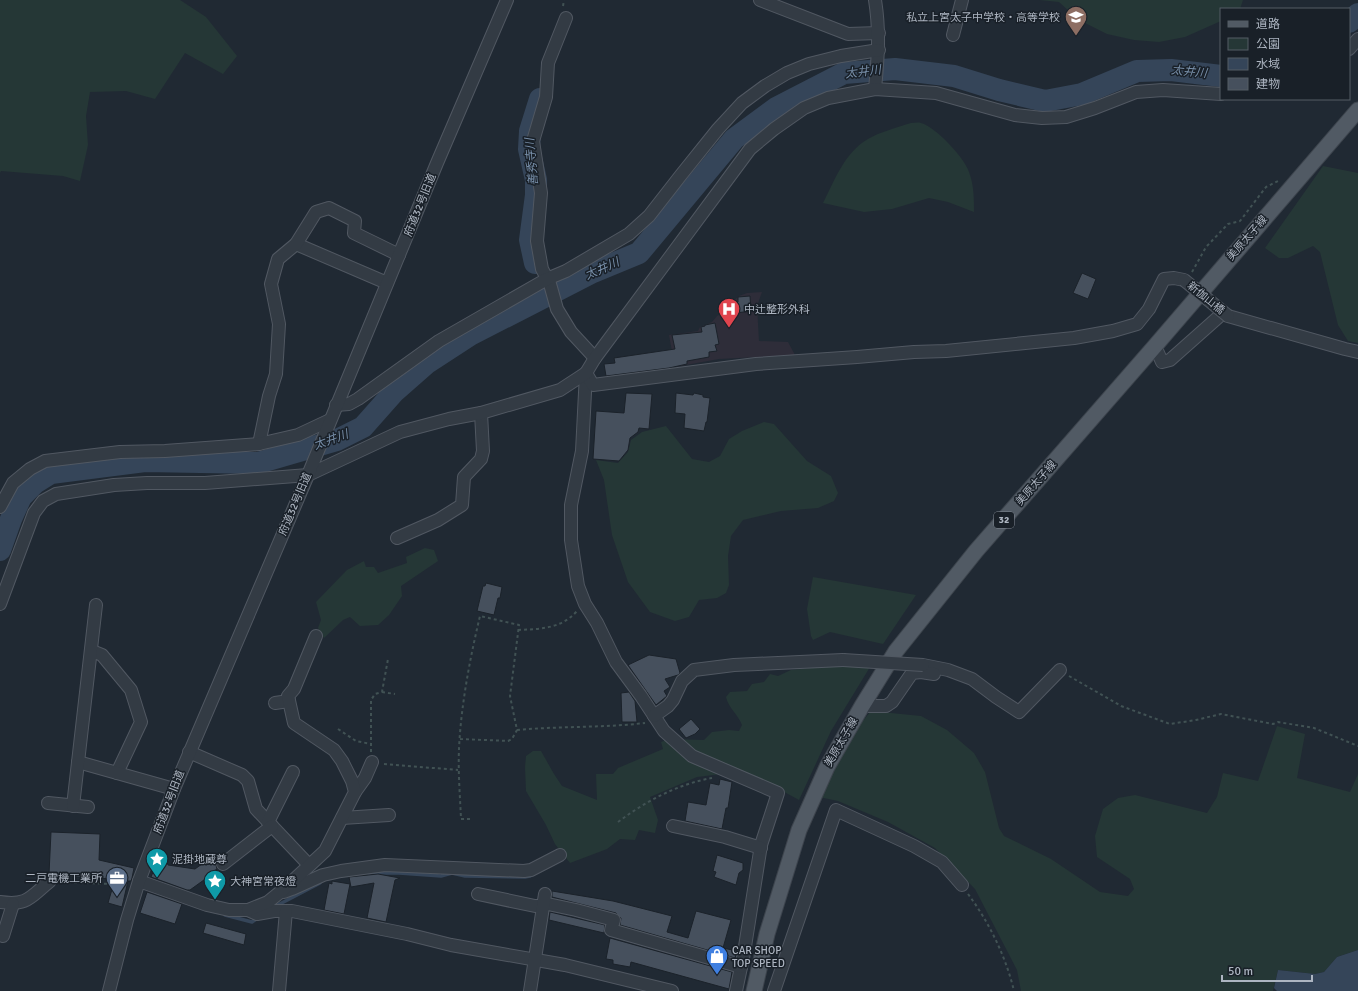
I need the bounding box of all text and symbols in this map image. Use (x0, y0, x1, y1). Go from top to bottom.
school or university icon: 私立上宮太子中学校・高等学校 (1063, 4, 1089, 37)
legend (1220, 8, 1350, 100)
place label: 私立上宮太子中学校・高等学校 (906, 11, 1060, 24)
text: 道路 (1256, 17, 1280, 32)
text: 公園 (1256, 37, 1280, 52)
text: 水域 (1256, 57, 1280, 72)
water label: 太井川 (844, 62, 884, 82)
water label: 太井川 (1170, 63, 1210, 82)
text: 建物 (1256, 77, 1280, 92)
water label: 善秀寺川 (522, 135, 542, 187)
street label: 府道32号旧道 (401, 172, 439, 238)
street label: 美原太子線 (1224, 213, 1270, 263)
water label: 太井川 (582, 254, 623, 283)
street label: 新伽山橋 (1185, 279, 1227, 317)
hospital icon: 中辻整形外科 (716, 296, 742, 329)
place label: 中辻整形外科 (744, 303, 810, 316)
water label: 太井川 (312, 426, 352, 453)
street label: 美原太子線 (1013, 458, 1059, 508)
street label: 府道32号旧道 (276, 471, 314, 537)
road number: 32 (994, 512, 1014, 528)
street label: 美原太子線 (822, 715, 860, 769)
street label: 府道32号旧道 (151, 768, 187, 836)
place icon: 泥掛地蔵尊 (144, 846, 170, 879)
place label: 泥掛地蔵尊 (172, 853, 227, 866)
office icon: 二戸電機工業所 (104, 865, 130, 898)
place icon: 大神宮常夜燈 (202, 868, 228, 901)
place label: 二戸電機工業所 (25, 872, 103, 885)
place label: 大神宮常夜燈 (230, 875, 296, 888)
shop icon: CAR SHOP TOP SPEED (704, 943, 730, 976)
place label: CAR SHOP TOP SPEED (732, 944, 785, 970)
scale bar (1222, 957, 1312, 983)
text: 50 m (1228, 964, 1253, 979)

